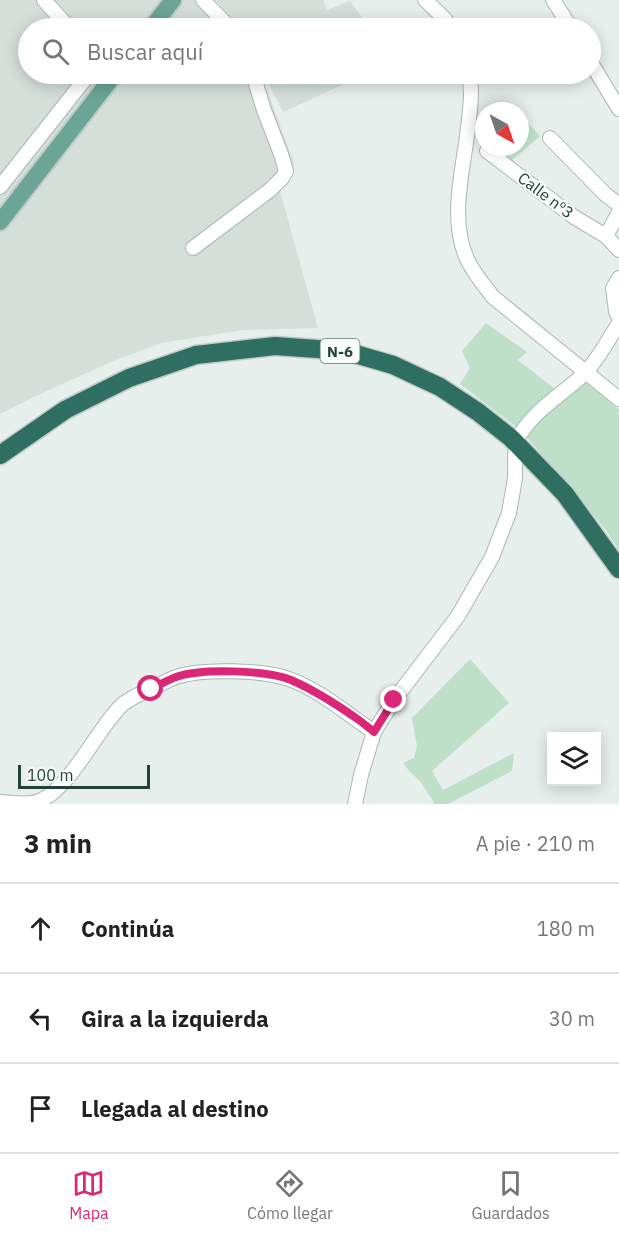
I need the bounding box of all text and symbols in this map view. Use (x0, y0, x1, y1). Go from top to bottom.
search box (18, 18, 601, 84)
icon: search (39, 35, 72, 68)
text: Buscar aquí (87, 37, 203, 66)
north arrow (475, 102, 529, 156)
street label: Calle nº3 (514, 168, 578, 222)
road number: N-6 (320, 339, 360, 363)
route start (137, 675, 163, 701)
route end (380, 686, 406, 712)
map controls (547, 732, 601, 786)
button: layers (547, 732, 601, 786)
scale bar (18, 762, 150, 790)
text: 100 m (27, 765, 74, 785)
text: 3 min (24, 826, 92, 860)
text: A pie · 210 m (476, 830, 595, 857)
icon: ahead (24, 912, 57, 945)
text: Continúa (81, 914, 174, 943)
text: 180 m (537, 915, 595, 942)
icon: left (24, 1002, 57, 1035)
text: Gira a la izquierda (81, 1004, 269, 1033)
text: 30 m (549, 1005, 595, 1032)
icon: arrive (24, 1092, 57, 1125)
text: Llegada al destino (81, 1094, 269, 1123)
tab: Mapa (69, 1167, 109, 1223)
tab: Cómo llegar (247, 1167, 333, 1223)
tab: Guardados (471, 1167, 550, 1223)

